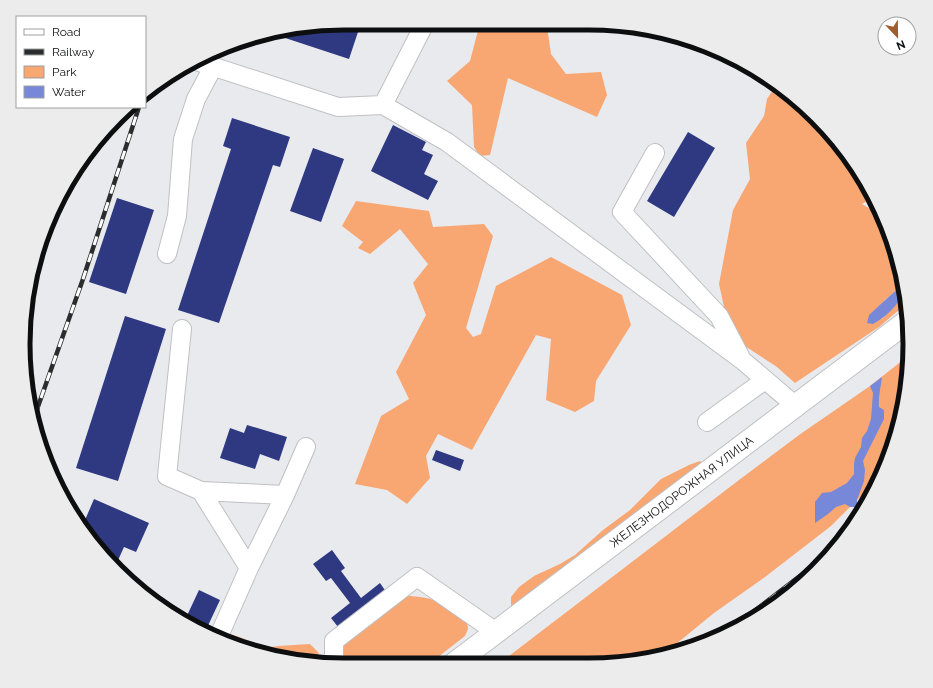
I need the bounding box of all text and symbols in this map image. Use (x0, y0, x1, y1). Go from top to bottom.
legend (16, 16, 146, 108)
north arrow (877, 16, 917, 56)
text: Road (52, 25, 81, 39)
text: N (894, 37, 907, 52)
text: Railway (52, 45, 95, 59)
text: Park (52, 65, 77, 79)
text: Water (52, 85, 86, 99)
street label: ЖЕЛЕЗНОДОРОЖНАЯ УЛИЦА (607, 433, 756, 550)

